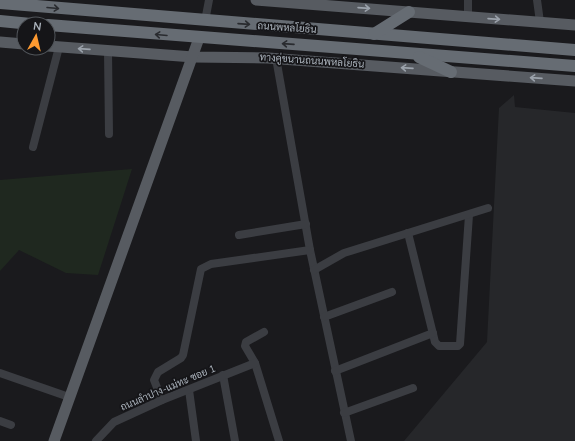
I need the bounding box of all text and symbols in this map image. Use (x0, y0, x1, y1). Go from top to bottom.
one-way arrow (46, 4, 59, 12)
one-way arrow (358, 5, 371, 12)
one-way arrow (487, 15, 500, 22)
north arrow (16, 16, 56, 56)
text: N (32, 19, 42, 35)
street label: ถนนพหลโยธิน (257, 19, 317, 37)
one-way arrow (237, 21, 250, 28)
one-way arrow (155, 31, 168, 38)
one-way arrow (282, 41, 295, 48)
one-way arrow (78, 45, 91, 52)
street label: ทางคู่ขนานถนนพหลโยธิน (259, 50, 365, 72)
one-way arrow (400, 65, 413, 72)
one-way arrow (530, 75, 543, 82)
street label: ถนนลำปาง-แม่ทะ ซอย 1 (118, 362, 218, 414)

